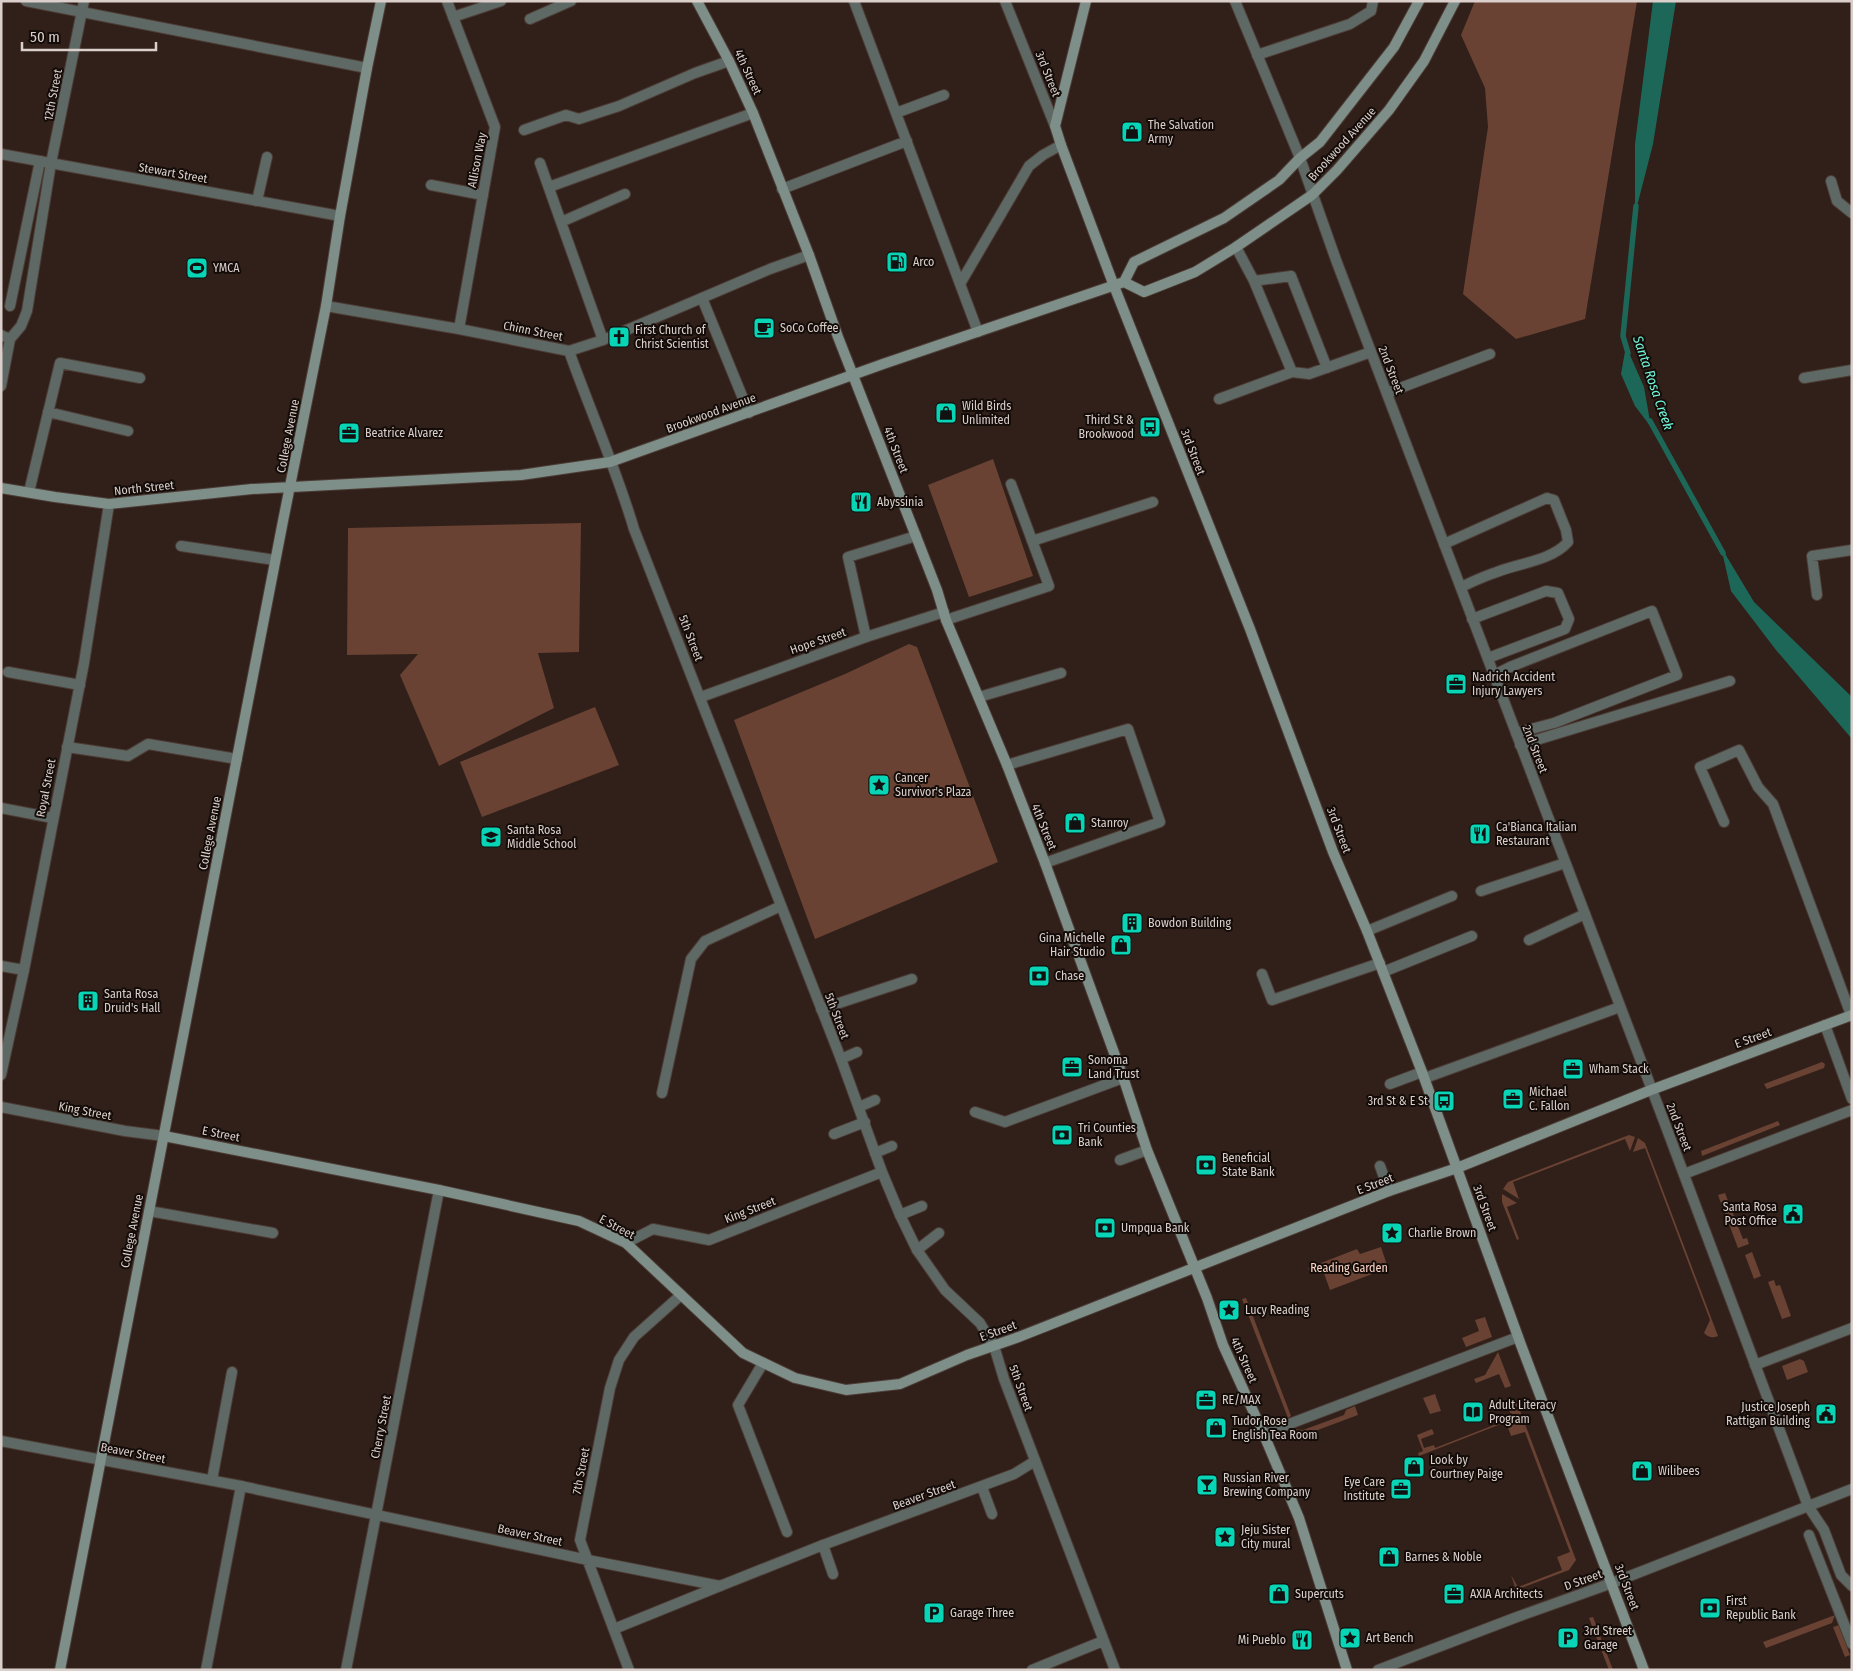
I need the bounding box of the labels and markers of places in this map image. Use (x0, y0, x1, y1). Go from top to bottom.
place label: The Salvation Army (1148, 118, 1214, 146)
shop icon: The Salvation Army (1120, 120, 1144, 144)
fuel station icon: Arco (885, 250, 909, 274)
place label: Arco (913, 255, 934, 269)
sports icon: YMCA (185, 256, 209, 280)
place label: YMCA (213, 261, 240, 275)
cafe icon: SoCo Coffee (752, 316, 776, 340)
place label: SoCo Coffee (780, 321, 839, 335)
place label: First Church of Christ Scientist (635, 323, 709, 351)
church icon: First Church of Christ Scientist (607, 325, 631, 349)
place label: Wild Birds Unlimited (962, 399, 1011, 427)
shop icon: Wild Birds Unlimited (934, 401, 958, 425)
place label: Third St & Brookwood (1078, 413, 1134, 441)
bus stop icon: Third St & Brookwood (1138, 415, 1162, 439)
office icon: Beatrice Alvarez (337, 421, 361, 445)
place label: Beatrice Alvarez (365, 426, 443, 440)
restaurant icon: Abyssinia (849, 490, 873, 514)
place label: Abyssinia (877, 495, 923, 509)
place label: Nadrich Accident Injury Lawyers (1472, 670, 1555, 698)
office icon: Nadrich Accident Injury Lawyers (1444, 672, 1468, 696)
place label: Cancer Survivor's Plaza (895, 771, 972, 799)
place icon: Cancer Survivor's Plaza (867, 773, 891, 797)
shop icon: Stanroy (1063, 811, 1087, 835)
place label: Stanroy (1091, 816, 1129, 830)
place label: Ca'Bianca Italian Restaurant (1496, 820, 1577, 848)
restaurant icon: Ca'Bianca Italian Restaurant (1468, 822, 1492, 846)
place label: Santa Rosa Middle School (507, 823, 576, 851)
school or university icon: Santa Rosa Middle School (479, 825, 503, 849)
building icon: Bowdon Building (1120, 911, 1144, 935)
place label: Bowdon Building (1148, 916, 1231, 930)
place label: Gina Michelle Hair Studio (1039, 931, 1105, 959)
shop icon: Gina Michelle Hair Studio (1109, 933, 1133, 957)
bank icon: Chase (1027, 964, 1051, 988)
place label: Chase (1055, 969, 1084, 983)
place label: Santa Rosa Druid's Hall (104, 987, 161, 1015)
building icon: Santa Rosa Druid's Hall (76, 989, 100, 1013)
place label: Sonoma Land Trust (1088, 1053, 1139, 1081)
office icon: Sonoma Land Trust (1060, 1055, 1084, 1079)
office icon: Wham Stack (1561, 1057, 1585, 1081)
place label: Wham Stack (1589, 1062, 1649, 1076)
place label: Michael C. Fallon (1529, 1085, 1570, 1113)
office icon: Michael C. Fallon (1501, 1087, 1525, 1111)
bus stop icon: 3rd St & E St (1432, 1089, 1456, 1113)
place label: 3rd St & E St (1368, 1094, 1428, 1108)
place label: Tri Counties Bank (1078, 1121, 1136, 1149)
bank icon: Tri Counties Bank (1050, 1123, 1074, 1147)
place label: Beneficial State Bank (1222, 1151, 1275, 1179)
bank icon: Beneficial State Bank (1194, 1153, 1218, 1177)
place label: Santa Rosa Post Office (1723, 1200, 1777, 1228)
public building icon: Santa Rosa Post Office (1781, 1202, 1805, 1226)
bank icon: Umpqua Bank (1093, 1216, 1117, 1240)
place label: Umpqua Bank (1121, 1221, 1190, 1235)
place icon: Charlie Brown (1380, 1221, 1404, 1245)
place label: Charlie Brown (1408, 1226, 1476, 1240)
place icon: Lucy Reading (1217, 1298, 1241, 1322)
place label: Lucy Reading (1245, 1303, 1310, 1317)
office icon: RE/MAX (1194, 1388, 1218, 1412)
place label: RE/MAX (1222, 1393, 1261, 1407)
place label: Adult Literacy Program (1489, 1398, 1557, 1426)
library icon: Adult Literacy Program (1461, 1400, 1485, 1424)
place label: Justice Joseph Rattigan Building (1726, 1400, 1810, 1428)
public building icon: Justice Joseph Rattigan Building (1814, 1402, 1838, 1426)
place label: Tudor Rose English Tea Room (1232, 1414, 1318, 1442)
shop icon: Tudor Rose English Tea Room (1204, 1416, 1228, 1440)
place label: Look by Courtney Paige (1430, 1453, 1503, 1481)
shop icon: Look by Courtney Paige (1402, 1455, 1426, 1479)
shop icon: Wilibees (1630, 1459, 1654, 1483)
place label: Wilibees (1658, 1464, 1700, 1478)
place label: Russian River Brewing Company (1223, 1471, 1311, 1499)
bar icon: Russian River Brewing Company (1195, 1473, 1219, 1497)
place label: Eye Care Institute (1344, 1475, 1385, 1503)
office icon: Eye Care Institute (1389, 1477, 1413, 1501)
place label: Jeju Sister City mural (1241, 1523, 1291, 1551)
place icon: Jeju Sister City mural (1213, 1525, 1237, 1549)
shop icon: Barnes & Noble (1377, 1545, 1401, 1569)
place label: Barnes & Noble (1405, 1550, 1482, 1564)
shop icon: Supercuts (1267, 1582, 1291, 1606)
office icon: AXIA Architects (1442, 1582, 1466, 1606)
place label: Supercuts (1295, 1587, 1344, 1601)
place label: AXIA Architects (1470, 1587, 1543, 1601)
place label: First Republic Bank (1726, 1594, 1796, 1622)
bank icon: First Republic Bank (1698, 1596, 1722, 1620)
parking icon: Garage Three (922, 1601, 946, 1625)
place label: Garage Three (950, 1606, 1014, 1620)
place label: 3rd Street Garage (1584, 1624, 1632, 1652)
place icon: Art Bench (1338, 1626, 1362, 1650)
parking icon: 3rd Street Garage (1556, 1626, 1580, 1650)
restaurant icon: Mi Pueblo (1290, 1628, 1314, 1652)
place label: Art Bench (1366, 1631, 1414, 1645)
place label: Mi Pueblo (1238, 1633, 1286, 1647)

